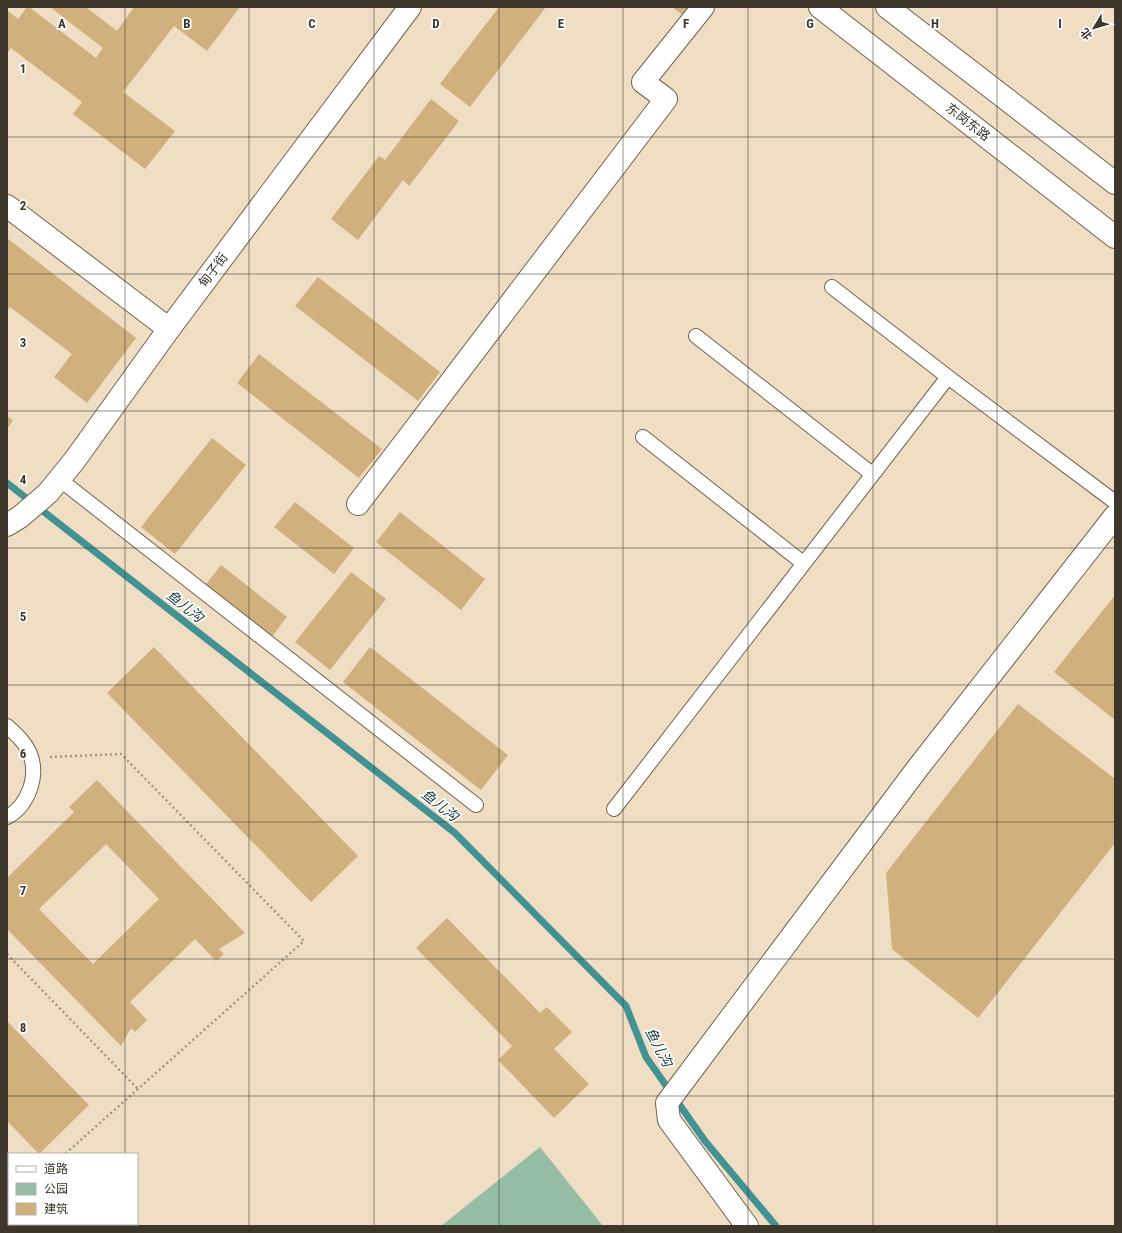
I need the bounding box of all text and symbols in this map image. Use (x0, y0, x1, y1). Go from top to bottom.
north arrow (1074, 8, 1114, 48)
text: A (58, 16, 66, 31)
text: B (183, 16, 191, 31)
text: C (308, 16, 316, 31)
text: D (432, 16, 440, 31)
text: E (558, 16, 565, 31)
text: F (683, 16, 689, 31)
text: G (806, 16, 814, 31)
text: H (931, 16, 939, 31)
text: I (1058, 16, 1062, 31)
text: 北 (1078, 26, 1095, 42)
text: 1 (20, 61, 26, 76)
street label: 东岗东路 (943, 100, 993, 144)
text: 2 (20, 198, 27, 213)
street label: 甸子街 (195, 250, 231, 290)
text: 3 (20, 335, 26, 350)
text: 4 (20, 472, 27, 487)
water label: 鱼儿沟 (164, 587, 208, 626)
text: 5 (20, 609, 27, 624)
text: 6 (20, 746, 27, 761)
water label: 鱼儿沟 (419, 786, 463, 825)
text: 7 (20, 883, 27, 898)
text: 8 (20, 1020, 26, 1035)
water label: 鱼儿沟 (642, 1025, 677, 1071)
legend (8, 1153, 138, 1225)
text: 道路 (44, 1162, 68, 1176)
text: 公园 (44, 1182, 68, 1196)
text: 建筑 (44, 1202, 68, 1216)

